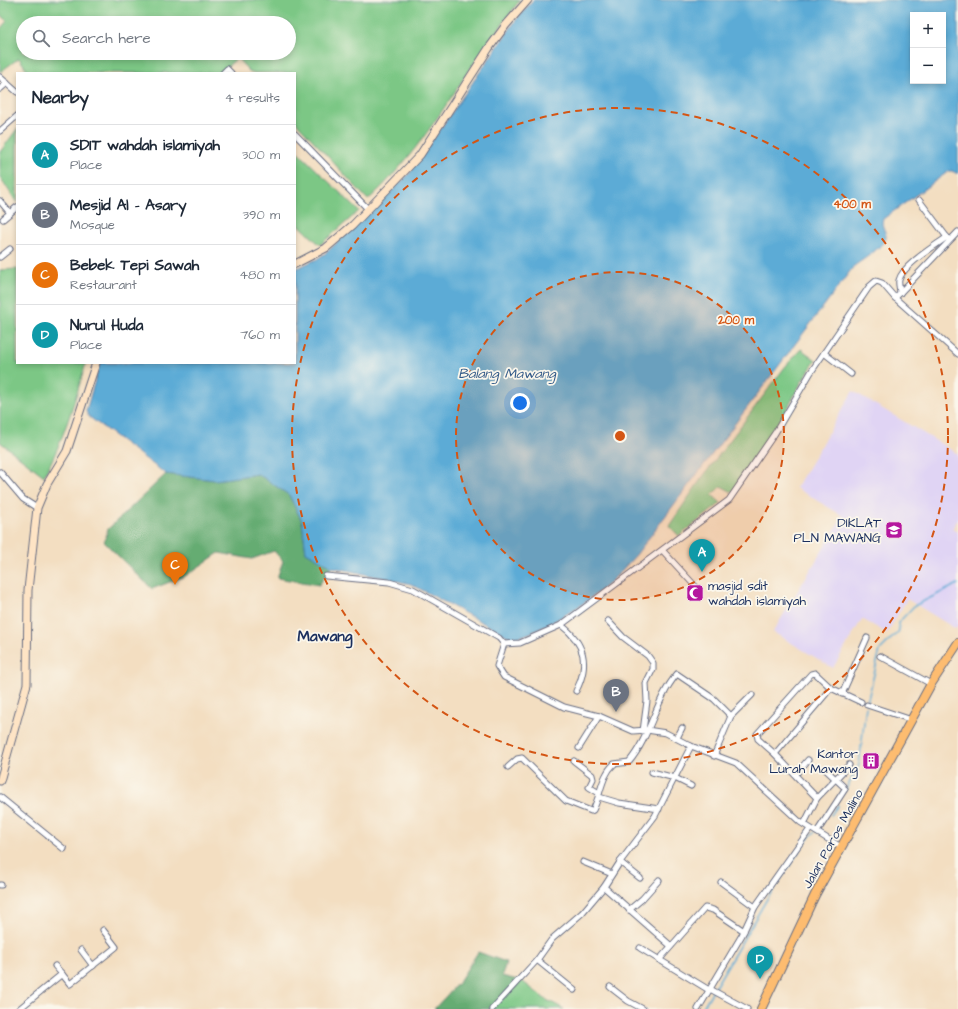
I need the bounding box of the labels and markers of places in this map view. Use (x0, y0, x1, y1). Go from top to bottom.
centre of rings (613, 429, 627, 443)
place label: DIKLAT PLN MAWANG (794, 514, 882, 547)
school or university icon: DIKLAT PLN MAWANG (884, 520, 904, 540)
pin: A (689, 539, 715, 572)
pin: C (162, 552, 188, 585)
place label: masjid sdit wahdah islamiyah (708, 577, 806, 611)
mosque icon: masjid sdit wahdah islamiyah (685, 583, 705, 603)
pin: B (603, 679, 629, 712)
place label: Kantor Lurah Mawang (769, 745, 858, 779)
building icon: Kantor Lurah Mawang (861, 751, 881, 771)
pin: D (747, 946, 773, 979)

